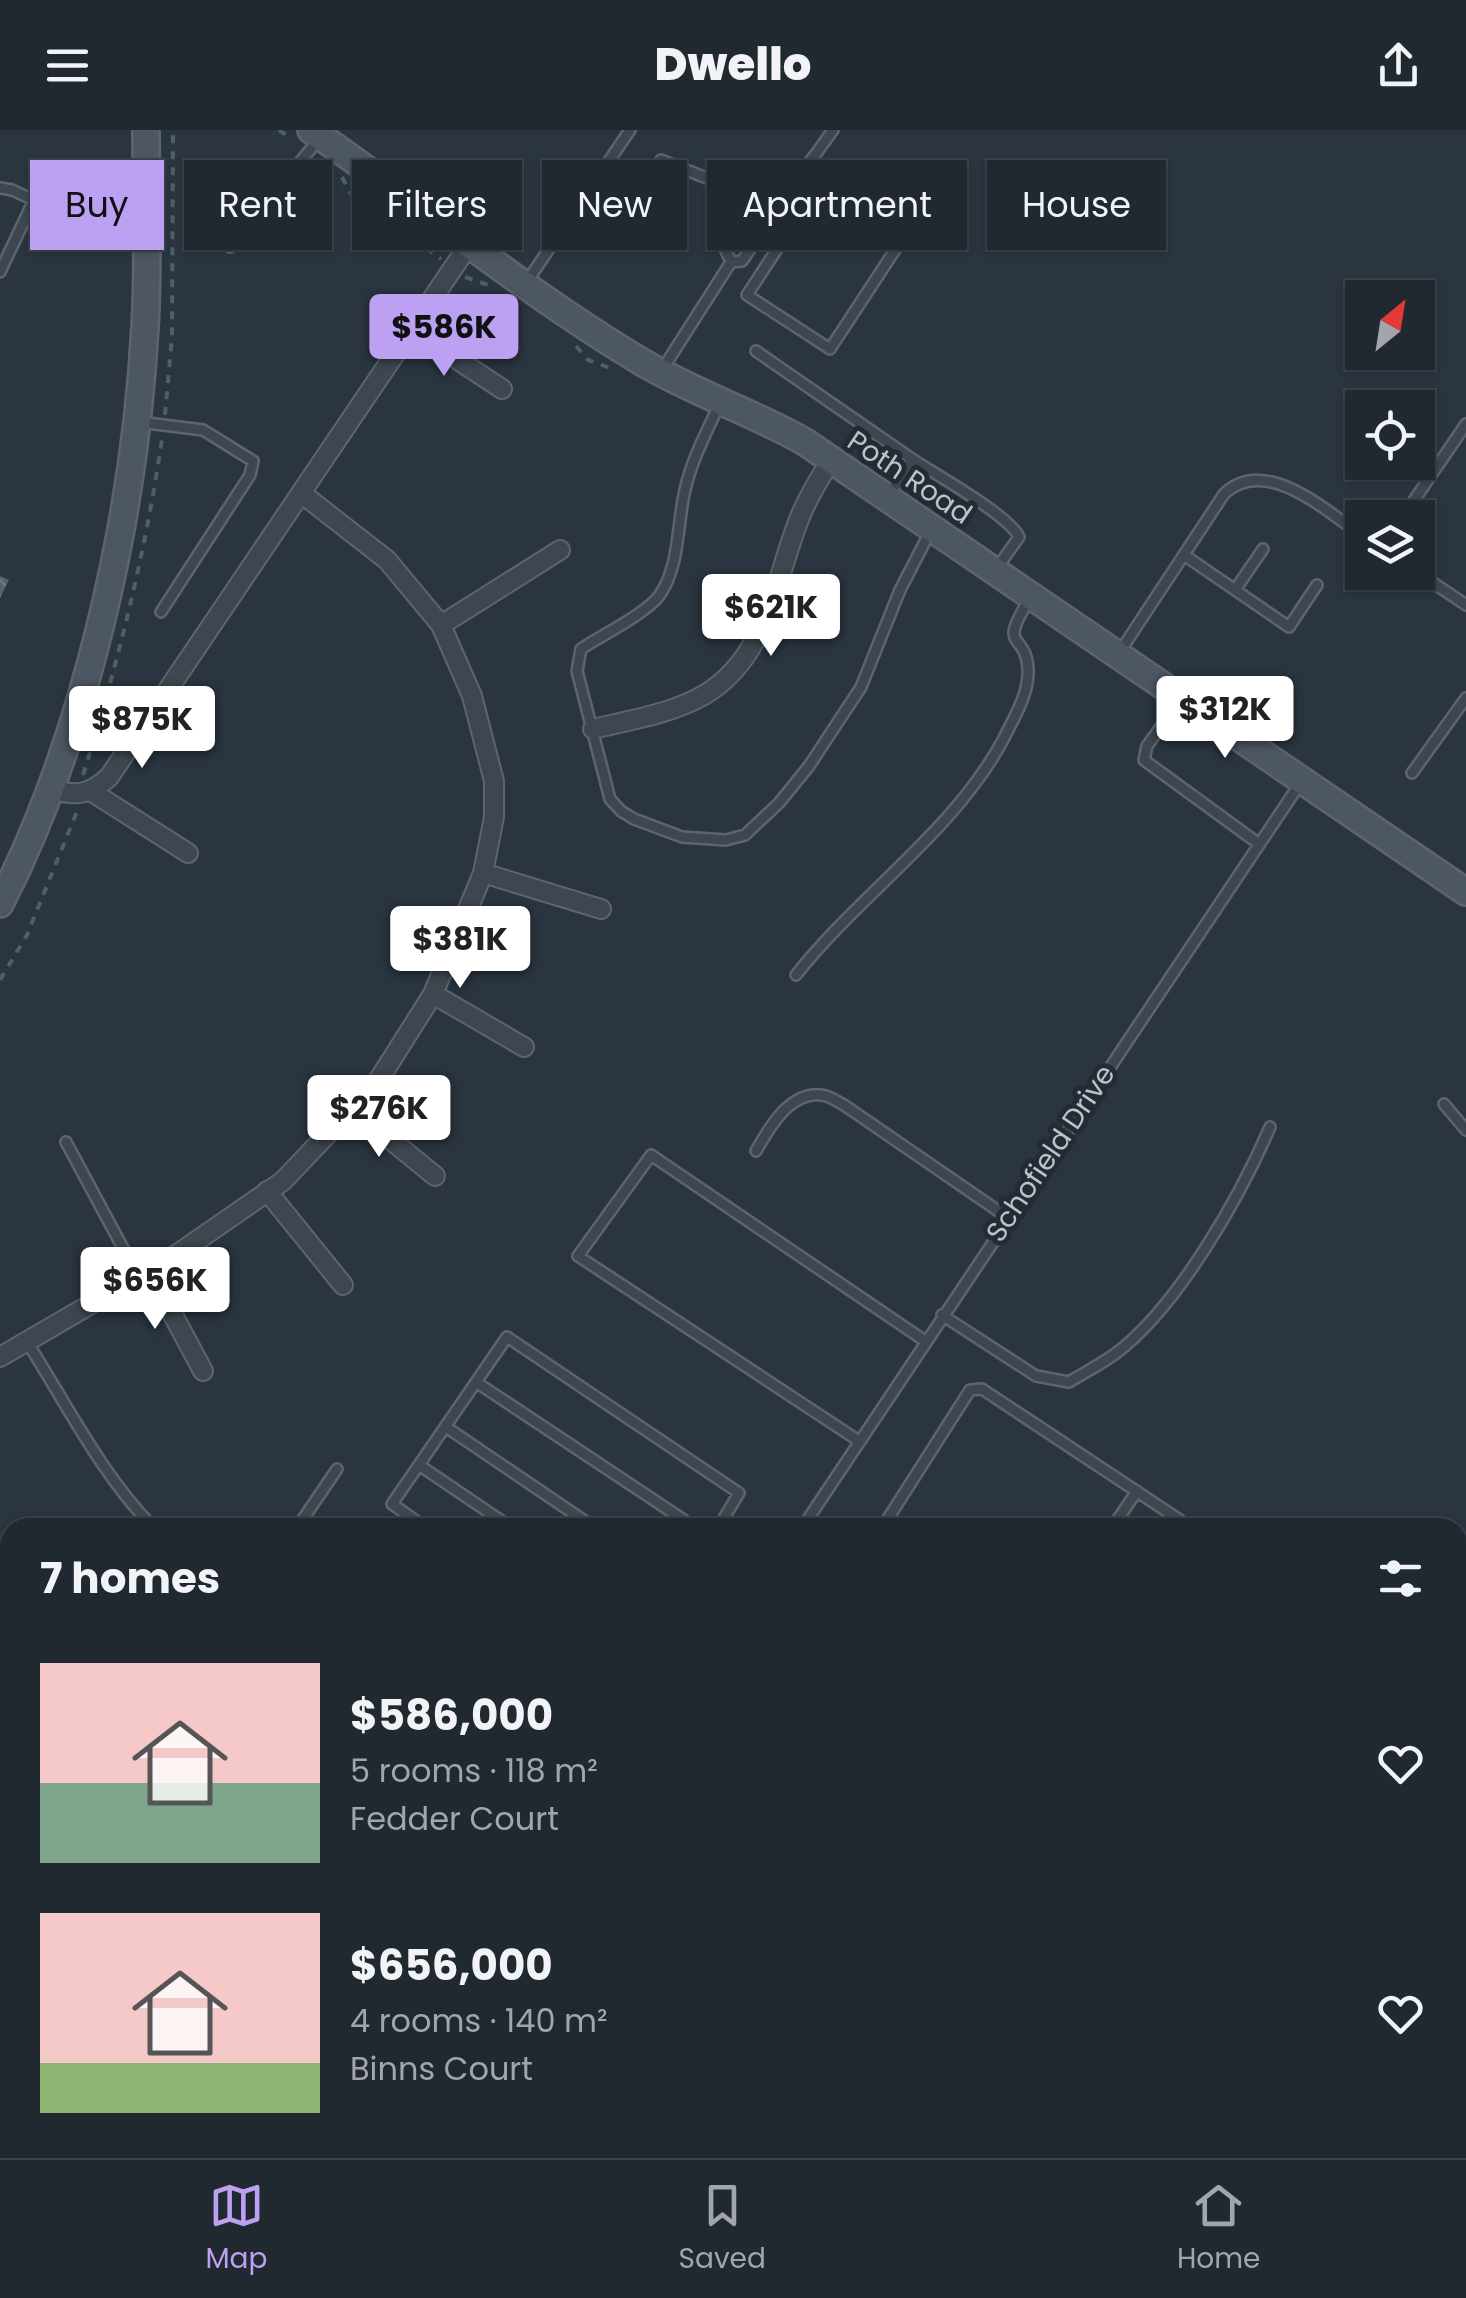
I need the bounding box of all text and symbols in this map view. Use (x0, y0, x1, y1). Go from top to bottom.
text: Dwello (655, 33, 811, 96)
icon: menu (40, 38, 95, 93)
icon: share (1371, 38, 1426, 93)
chip: Buy (30, 160, 164, 250)
chip: Rent (184, 160, 332, 250)
chip: Filters (352, 160, 522, 250)
chip: New (542, 160, 687, 250)
chip: Apartment (707, 160, 967, 250)
chip: House (987, 160, 1166, 250)
north arrow (1345, 280, 1435, 370)
map controls (1345, 280, 1435, 590)
pin: $586K (374, 294, 514, 379)
text: $586K (391, 304, 497, 349)
button: locate (1345, 390, 1435, 480)
street label: Poth Road (840, 421, 980, 533)
button: layers (1345, 500, 1435, 590)
pin: $621K (701, 574, 841, 659)
text: $621K (724, 584, 818, 629)
pin: $312K (1155, 676, 1295, 761)
pin: $875K (72, 686, 212, 771)
text: $312K (1178, 686, 1272, 731)
text: $875K (91, 696, 193, 741)
pin: $381K (390, 906, 530, 991)
text: $381K (412, 916, 508, 961)
street label: Schofield Drive (977, 1057, 1124, 1250)
pin: $276K (309, 1075, 449, 1160)
text: $276K (329, 1085, 429, 1130)
pin: $656K (85, 1247, 225, 1332)
text: $656K (103, 1257, 207, 1302)
text: 7 homes (40, 1549, 220, 1608)
icon: filters (1373, 1551, 1428, 1606)
text: $586,000 (350, 1686, 553, 1745)
icon: home (120, 1703, 240, 1823)
icon: heart (1373, 1736, 1428, 1791)
text: 5 rooms · 118 m² (350, 1748, 598, 1793)
text: Fedder Court (350, 1796, 559, 1841)
text: $656,000 (350, 1936, 553, 1995)
icon: home (120, 1953, 240, 2073)
icon: heart (1373, 1986, 1428, 2041)
text: 4 rooms · 140 m² (350, 1998, 608, 2043)
text: Binns Court (350, 2046, 533, 2091)
tab: Map (206, 2178, 267, 2280)
tab: Saved (679, 2178, 766, 2280)
tab: Home (1177, 2178, 1260, 2280)

